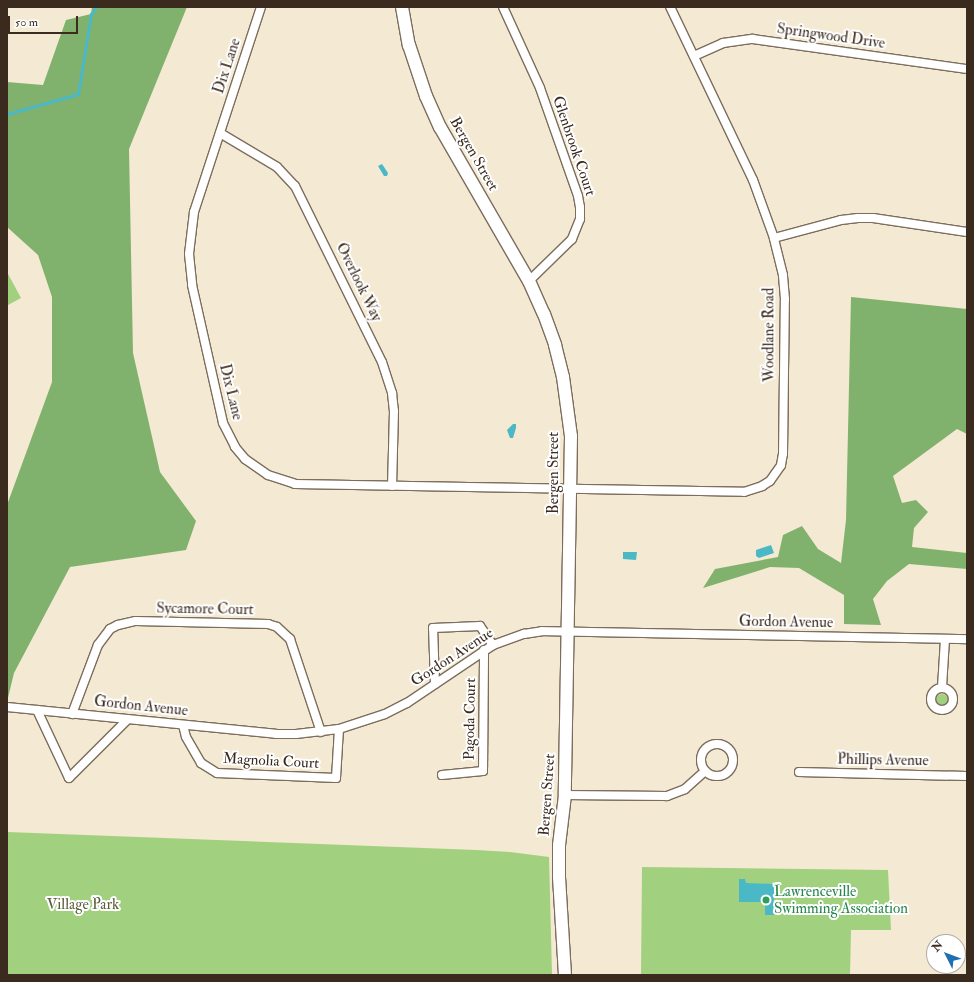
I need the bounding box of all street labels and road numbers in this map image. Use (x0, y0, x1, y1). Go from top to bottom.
street label: Springwood Drive (776, 19, 886, 53)
street label: Dix Lane (210, 36, 244, 96)
street label: Glenbrook Court (549, 94, 599, 198)
street label: Bergen Street (446, 114, 502, 194)
street label: Overlook Way (332, 240, 386, 324)
street label: Woodlane Road (760, 288, 778, 382)
street label: Dix Lane (215, 362, 247, 422)
street label: Bergen Street (545, 432, 563, 514)
street label: Sycamore Court (156, 599, 254, 619)
street label: Gordon Avenue (739, 612, 833, 632)
street label: Gordon Avenue (408, 624, 496, 690)
street label: Pagoda Court (460, 678, 480, 760)
street label: Gordon Avenue (93, 692, 189, 720)
street label: Magnolia Court (222, 749, 320, 773)
street label: Phillips Avenue (837, 750, 929, 770)
street label: Bergen Street (535, 753, 559, 837)

